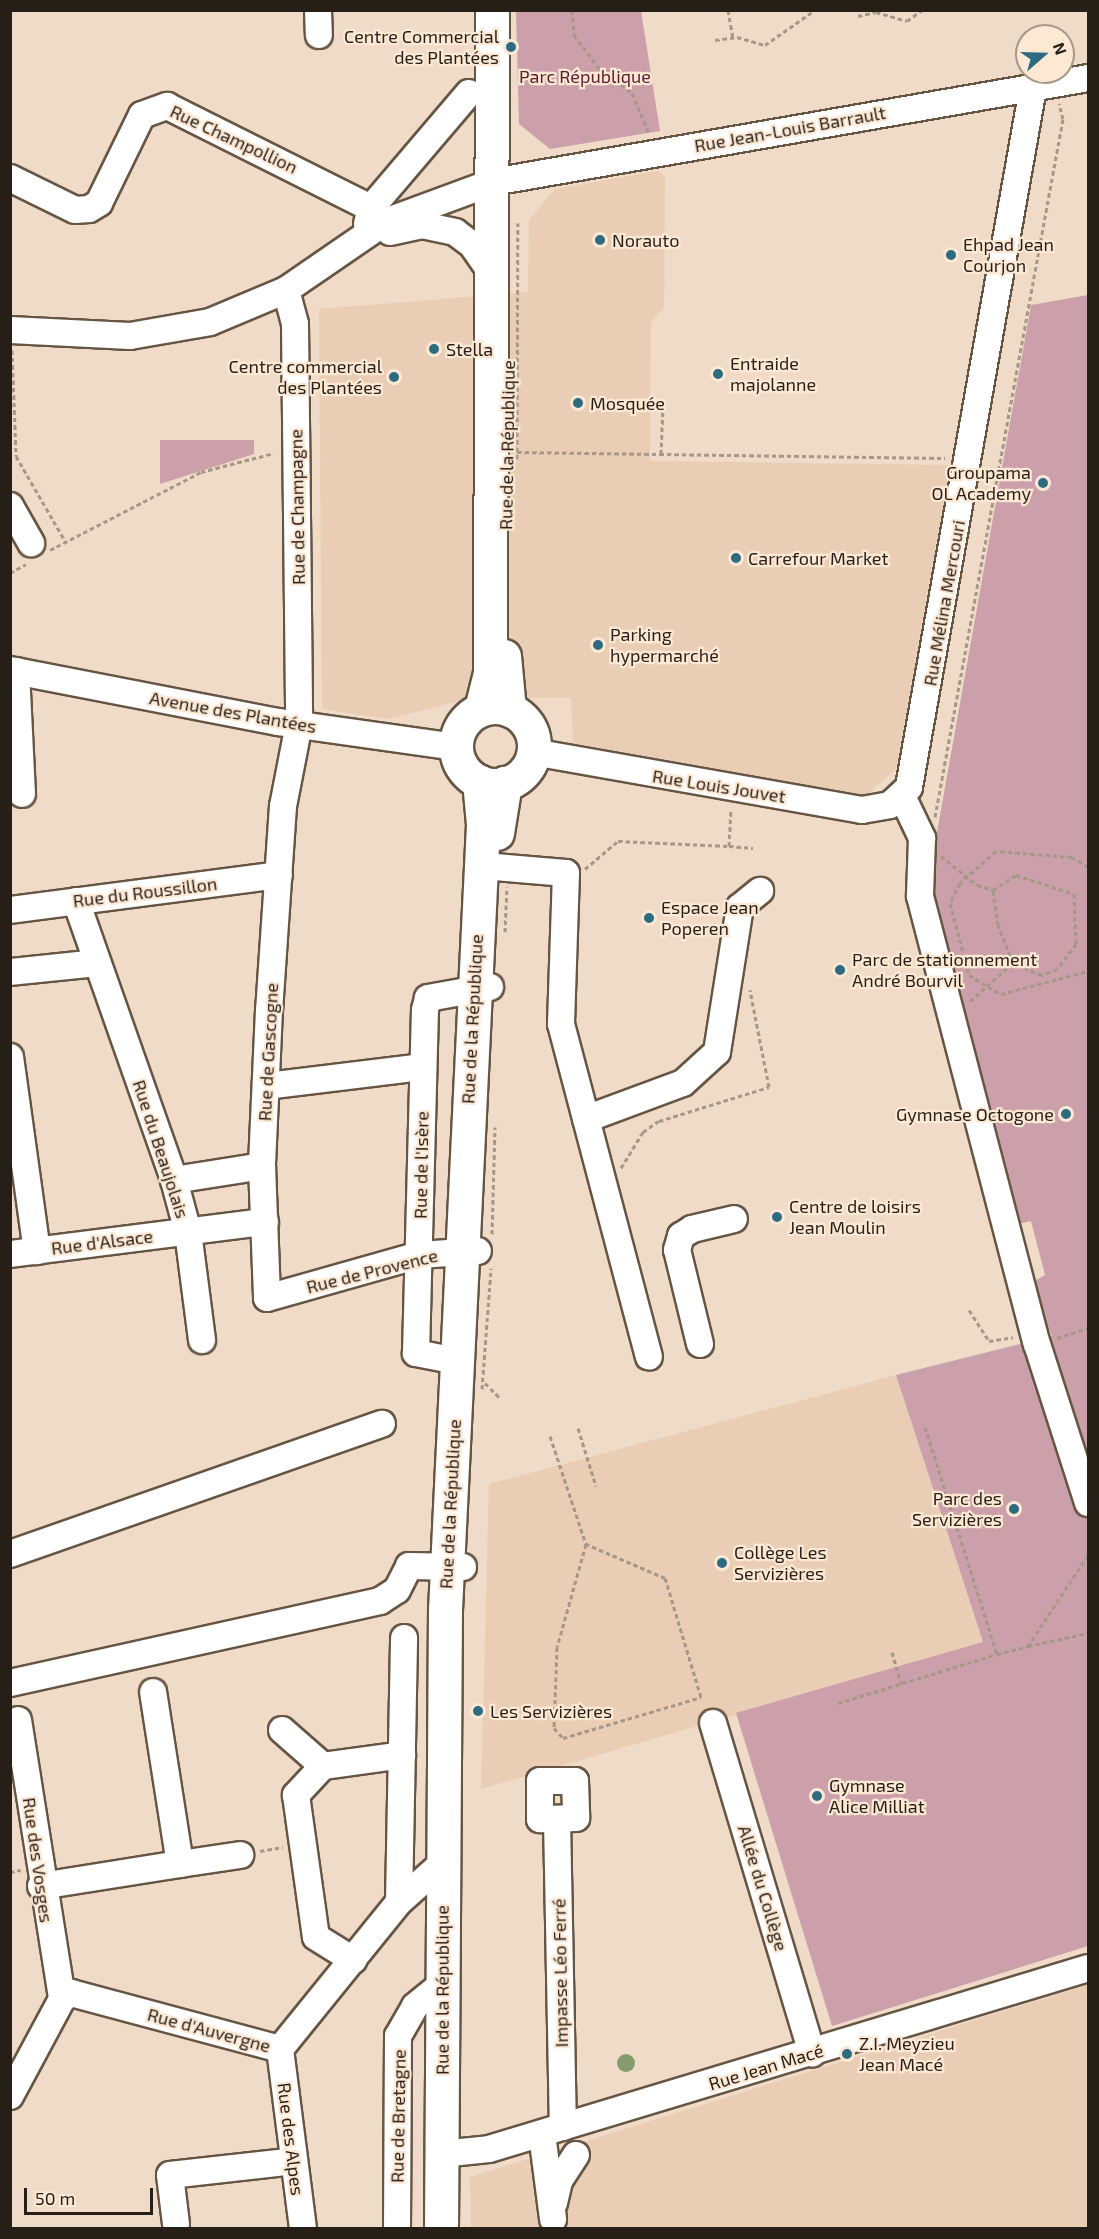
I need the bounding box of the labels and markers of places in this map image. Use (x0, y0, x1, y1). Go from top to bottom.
place label: Centre Commercial des Plantées (344, 26, 499, 68)
marker: Centre Commercial des Plantées (504, 40, 518, 54)
place label: Norauto (612, 229, 679, 251)
marker: Norauto (593, 233, 607, 247)
place label: Ehpad Jean Courjon (963, 234, 1054, 276)
marker: Ehpad Jean Courjon (944, 248, 958, 262)
place label: Stella (446, 338, 493, 360)
marker: Stella (427, 342, 441, 356)
place label: Entraide majolanne (730, 353, 816, 395)
place label: Centre commercial des Plantées (229, 356, 382, 398)
marker: Entraide majolanne (711, 367, 725, 381)
marker: Centre commercial des Plantées (387, 370, 401, 384)
place label: Mosquée (590, 392, 665, 414)
marker: Mosquée (571, 396, 585, 410)
place label: Groupama OL Academy (931, 462, 1031, 504)
marker: Groupama OL Academy (1036, 476, 1050, 490)
place label: Carrefour Market (748, 547, 889, 569)
marker: Carrefour Market (729, 551, 743, 565)
place label: Parking hypermarché (610, 624, 719, 666)
marker: Parking hypermarché (591, 638, 605, 652)
place label: Espace Jean Poperen (661, 897, 759, 940)
marker: Espace Jean Poperen (642, 911, 656, 925)
place label: Parc de stationnement André Bourvil (852, 949, 1037, 992)
marker: Parc de stationnement André Bourvil (833, 963, 847, 977)
place label: Gymnase Octogone (896, 1103, 1054, 1125)
marker: Gymnase Octogone (1059, 1107, 1073, 1121)
place label: Centre de loisirs Jean Moulin (789, 1196, 921, 1238)
marker: Centre de loisirs Jean Moulin (770, 1210, 784, 1224)
place label: Parc des Servizières (912, 1488, 1002, 1530)
marker: Parc des Servizières (1007, 1502, 1021, 1516)
place label: Collège Les Servizières (734, 1542, 827, 1584)
marker: Collège Les Servizières (715, 1556, 729, 1570)
place label: Les Servizières (490, 1700, 612, 1722)
marker: Les Servizières (471, 1704, 485, 1718)
place label: Gymnase Alice Milliat (829, 1775, 924, 1818)
marker: Gymnase Alice Milliat (810, 1789, 824, 1803)
place label: Z.I. Meyzieu Jean Macé (859, 2033, 955, 2076)
marker: Z.I. Meyzieu Jean Macé (840, 2047, 854, 2061)

